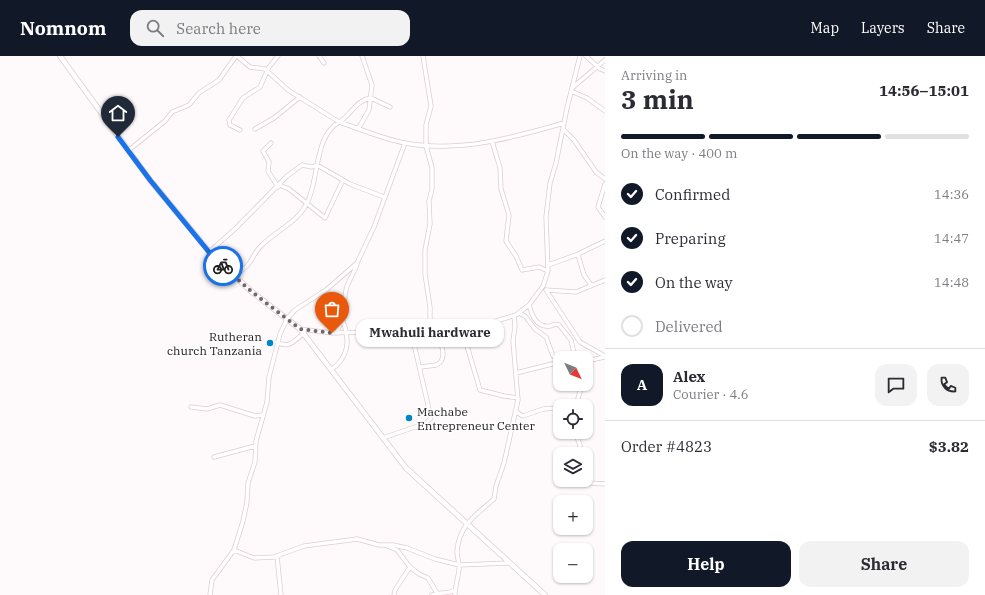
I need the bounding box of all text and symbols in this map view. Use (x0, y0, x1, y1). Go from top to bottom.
search box (130, 10, 410, 46)
text: Nomnom (20, 16, 106, 40)
icon: search (144, 17, 166, 39)
text: Search here (176, 19, 261, 38)
text: Map (811, 19, 839, 37)
text: Layers (861, 19, 905, 37)
text: Share (927, 19, 965, 37)
text: Arriving in (621, 67, 687, 84)
text: 14:56–15:01 (879, 81, 969, 100)
text: 3 min (621, 82, 694, 116)
pin (101, 96, 135, 137)
icon: home (107, 102, 129, 124)
text: On the way · 400 m (621, 145, 737, 162)
icon: check (621, 183, 643, 205)
text: Confirmed (655, 185, 730, 204)
text: 14:36 (934, 186, 969, 203)
icon: check (621, 227, 643, 249)
text: Preparing (655, 229, 726, 248)
text: 14:47 (934, 230, 969, 247)
courier (203, 246, 243, 286)
icon: bike (212, 255, 234, 277)
icon: check (621, 271, 643, 293)
text: On the way (655, 273, 733, 292)
text: 14:48 (934, 274, 969, 291)
pin (315, 292, 349, 333)
icon: bag (321, 298, 343, 320)
text: Delivered (655, 317, 723, 336)
callout: Mwahuli hardware (356, 319, 504, 347)
text: Mwahuli hardware (369, 324, 491, 341)
place label: Rutheran church Tanzania (167, 329, 262, 358)
marker: Rutheran church Tanzania (265, 338, 275, 348)
north arrow (553, 351, 593, 391)
map controls (553, 351, 593, 583)
button: chat (875, 364, 917, 406)
button: phone (927, 364, 969, 406)
text: Alex (673, 367, 705, 386)
text: A (637, 375, 647, 394)
text: Courier · 4.6 (673, 386, 749, 403)
button: locate (553, 399, 593, 439)
place label: Machabe Entrepreneur Center (417, 404, 536, 433)
marker: Machabe Entrepreneur Center (404, 413, 414, 423)
text: Order #4823 (621, 437, 712, 456)
text: $3.82 (929, 437, 969, 456)
button: layers (553, 447, 593, 487)
button: + (553, 495, 593, 535)
button: Help (621, 541, 791, 587)
button: Share (799, 541, 969, 587)
button: − (553, 543, 593, 583)

